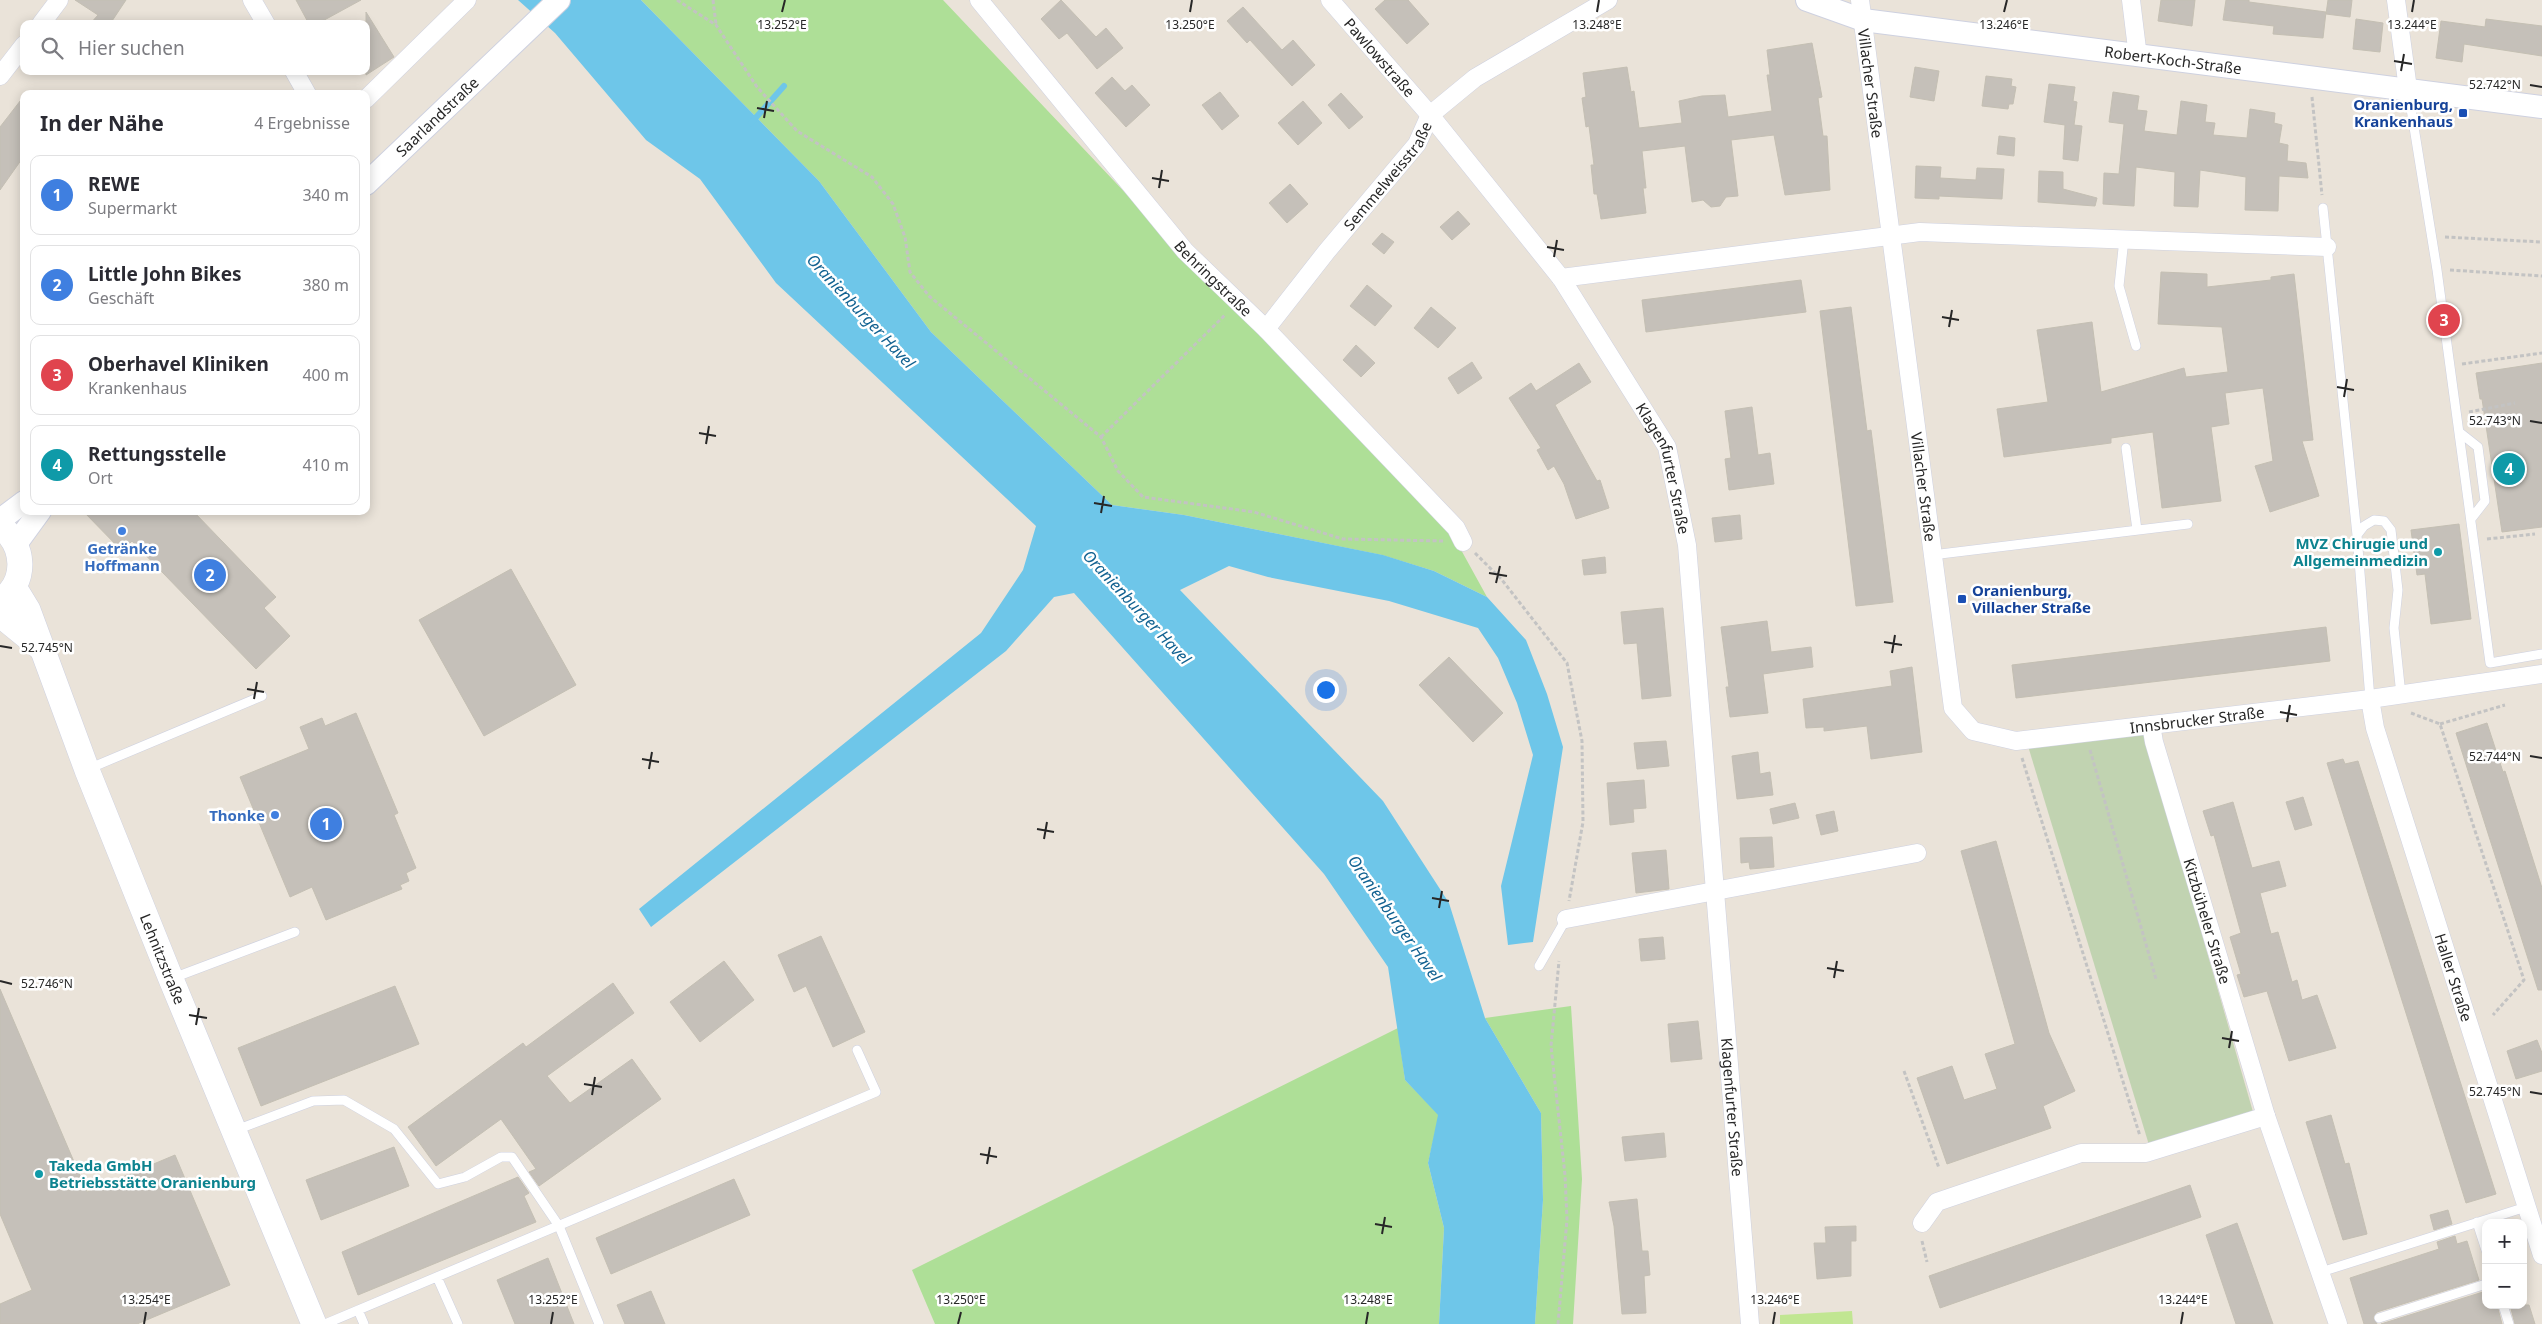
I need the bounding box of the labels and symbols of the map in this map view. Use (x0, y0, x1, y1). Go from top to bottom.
street label: Pawlowstraße (1340, 14, 1420, 101)
text: 13.252°E (757, 16, 807, 33)
text: 13.250°E (1165, 16, 1215, 33)
text: 13.248°E (1572, 16, 1622, 33)
text: 13.246°E (1979, 16, 2029, 33)
text: 13.244°E (2387, 16, 2437, 33)
street label: Villacher Straße (1854, 27, 1888, 139)
street label: Robert-Koch-Straße (2103, 41, 2243, 78)
street label: Saarlandstraße (391, 72, 483, 161)
text: 52.742°N (2469, 76, 2521, 93)
place label: Oranienburg, Krankenhaus (2353, 94, 2453, 131)
marker: Oranienburg, Krankenhaus (2457, 107, 2469, 119)
street label: Semmelweisstraße (1339, 118, 1436, 234)
street label: Behringstraße (1170, 236, 1257, 320)
water label: Oranienburger Havel (802, 249, 921, 374)
pin: 3 (2428, 301, 2460, 339)
street label: Klagenfurter Straße (1632, 399, 1695, 536)
text: 52.743°N (2469, 412, 2521, 429)
street label: Villacher Straße (1907, 431, 1941, 543)
pin: 4 (2493, 450, 2525, 488)
marker: Getränke Hoffmann (116, 525, 128, 537)
place label: MVZ Chirugie und Allgemeinmedizin (2293, 533, 2428, 570)
place label: Getränke Hoffmann (84, 538, 160, 575)
water label: Oranienburger Havel (1078, 545, 1197, 670)
marker: MVZ Chirugie und Allgemeinmedizin (2432, 546, 2444, 558)
pin: 2 (194, 556, 226, 594)
place label: Oranienburg, Villacher Straße (1972, 580, 2091, 617)
marker: Oranienburg, Villacher Straße (1956, 593, 1968, 605)
text: 52.745°N (21, 639, 73, 656)
your location (1313, 677, 1339, 703)
street label: Innsbrucker Straße (2129, 702, 2265, 737)
text: 52.744°N (2469, 748, 2521, 765)
place label: Thonke (209, 805, 265, 825)
pin: 1 (310, 805, 342, 843)
marker: Thonke (269, 809, 281, 821)
water label: Oranienburger Havel (1343, 851, 1447, 986)
street label: Kitzbüheler Straße (2179, 856, 2236, 986)
street label: Lehnitzstraße (136, 911, 190, 1007)
street label: Haller Straße (2431, 931, 2477, 1024)
text: 52.746°N (21, 975, 73, 992)
street label: Klagenfurter Straße (1717, 1037, 1748, 1177)
text: 52.745°N (2469, 1083, 2521, 1100)
place label: Takeda GmbH Betriebsstätte Oranienburg (49, 1155, 256, 1192)
marker: Takeda GmbH Betriebsstätte Oranienburg (33, 1168, 45, 1180)
text: 13.254°E (121, 1291, 171, 1308)
text: 13.252°E (528, 1291, 578, 1308)
text: 13.250°E (936, 1291, 986, 1308)
text: 13.248°E (1343, 1291, 1393, 1308)
text: 13.246°E (1750, 1291, 1800, 1308)
text: 13.244°E (2158, 1291, 2208, 1308)

